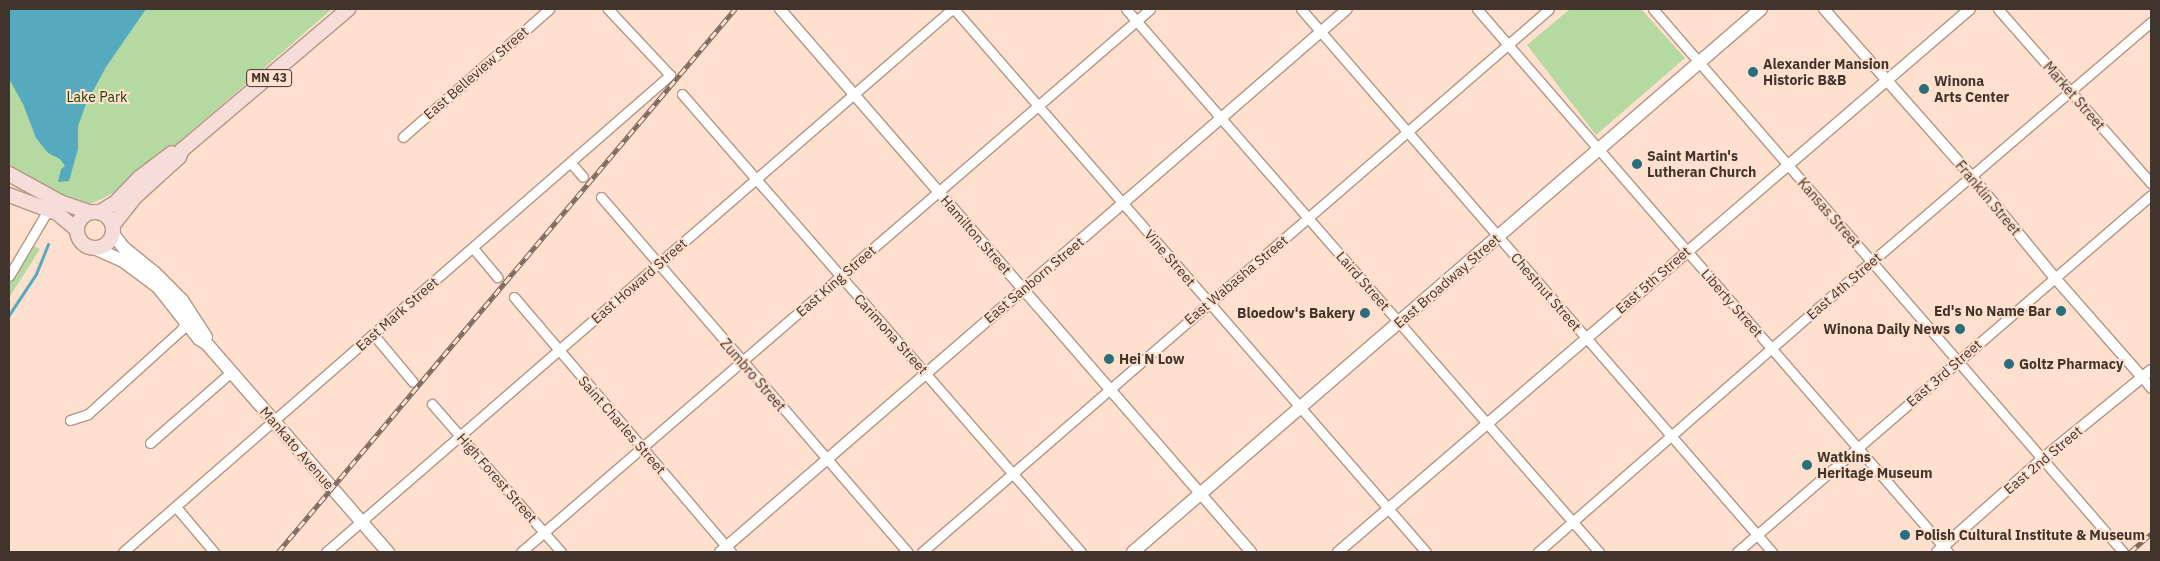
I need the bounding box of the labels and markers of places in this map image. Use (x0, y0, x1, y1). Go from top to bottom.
place label: Alexander Mansion Historic B&B (1763, 56, 1889, 88)
marker: Alexander Mansion Historic B&B (1747, 66, 1759, 78)
place label: Winona Arts Center (1934, 73, 2009, 105)
marker: Winona Arts Center (1918, 83, 1930, 95)
place label: Saint Martin's Lutheran Church (1647, 148, 1756, 180)
marker: Saint Martin's Lutheran Church (1631, 158, 1643, 170)
place label: Ed's No Name Bar (1934, 303, 2051, 319)
place label: Bloedow's Bakery (1237, 305, 1355, 321)
marker: Ed's No Name Bar (2055, 305, 2067, 317)
marker: Bloedow's Bakery (1359, 307, 1371, 319)
place label: Winona Daily News (1823, 321, 1950, 337)
marker: Winona Daily News (1954, 323, 1966, 335)
place label: Hei N Low (1119, 351, 1185, 367)
marker: Hei N Low (1103, 353, 1115, 365)
place label: Goltz Pharmacy (2019, 356, 2123, 372)
marker: Goltz Pharmacy (2003, 358, 2015, 370)
place label: Watkins Heritage Museum (1817, 449, 1932, 482)
marker: Watkins Heritage Museum (1801, 459, 1813, 471)
place label: Polish Cultural Institute & Museum (1915, 527, 2145, 543)
marker: Polish Cultural Institute & Museum (1899, 529, 1911, 541)

